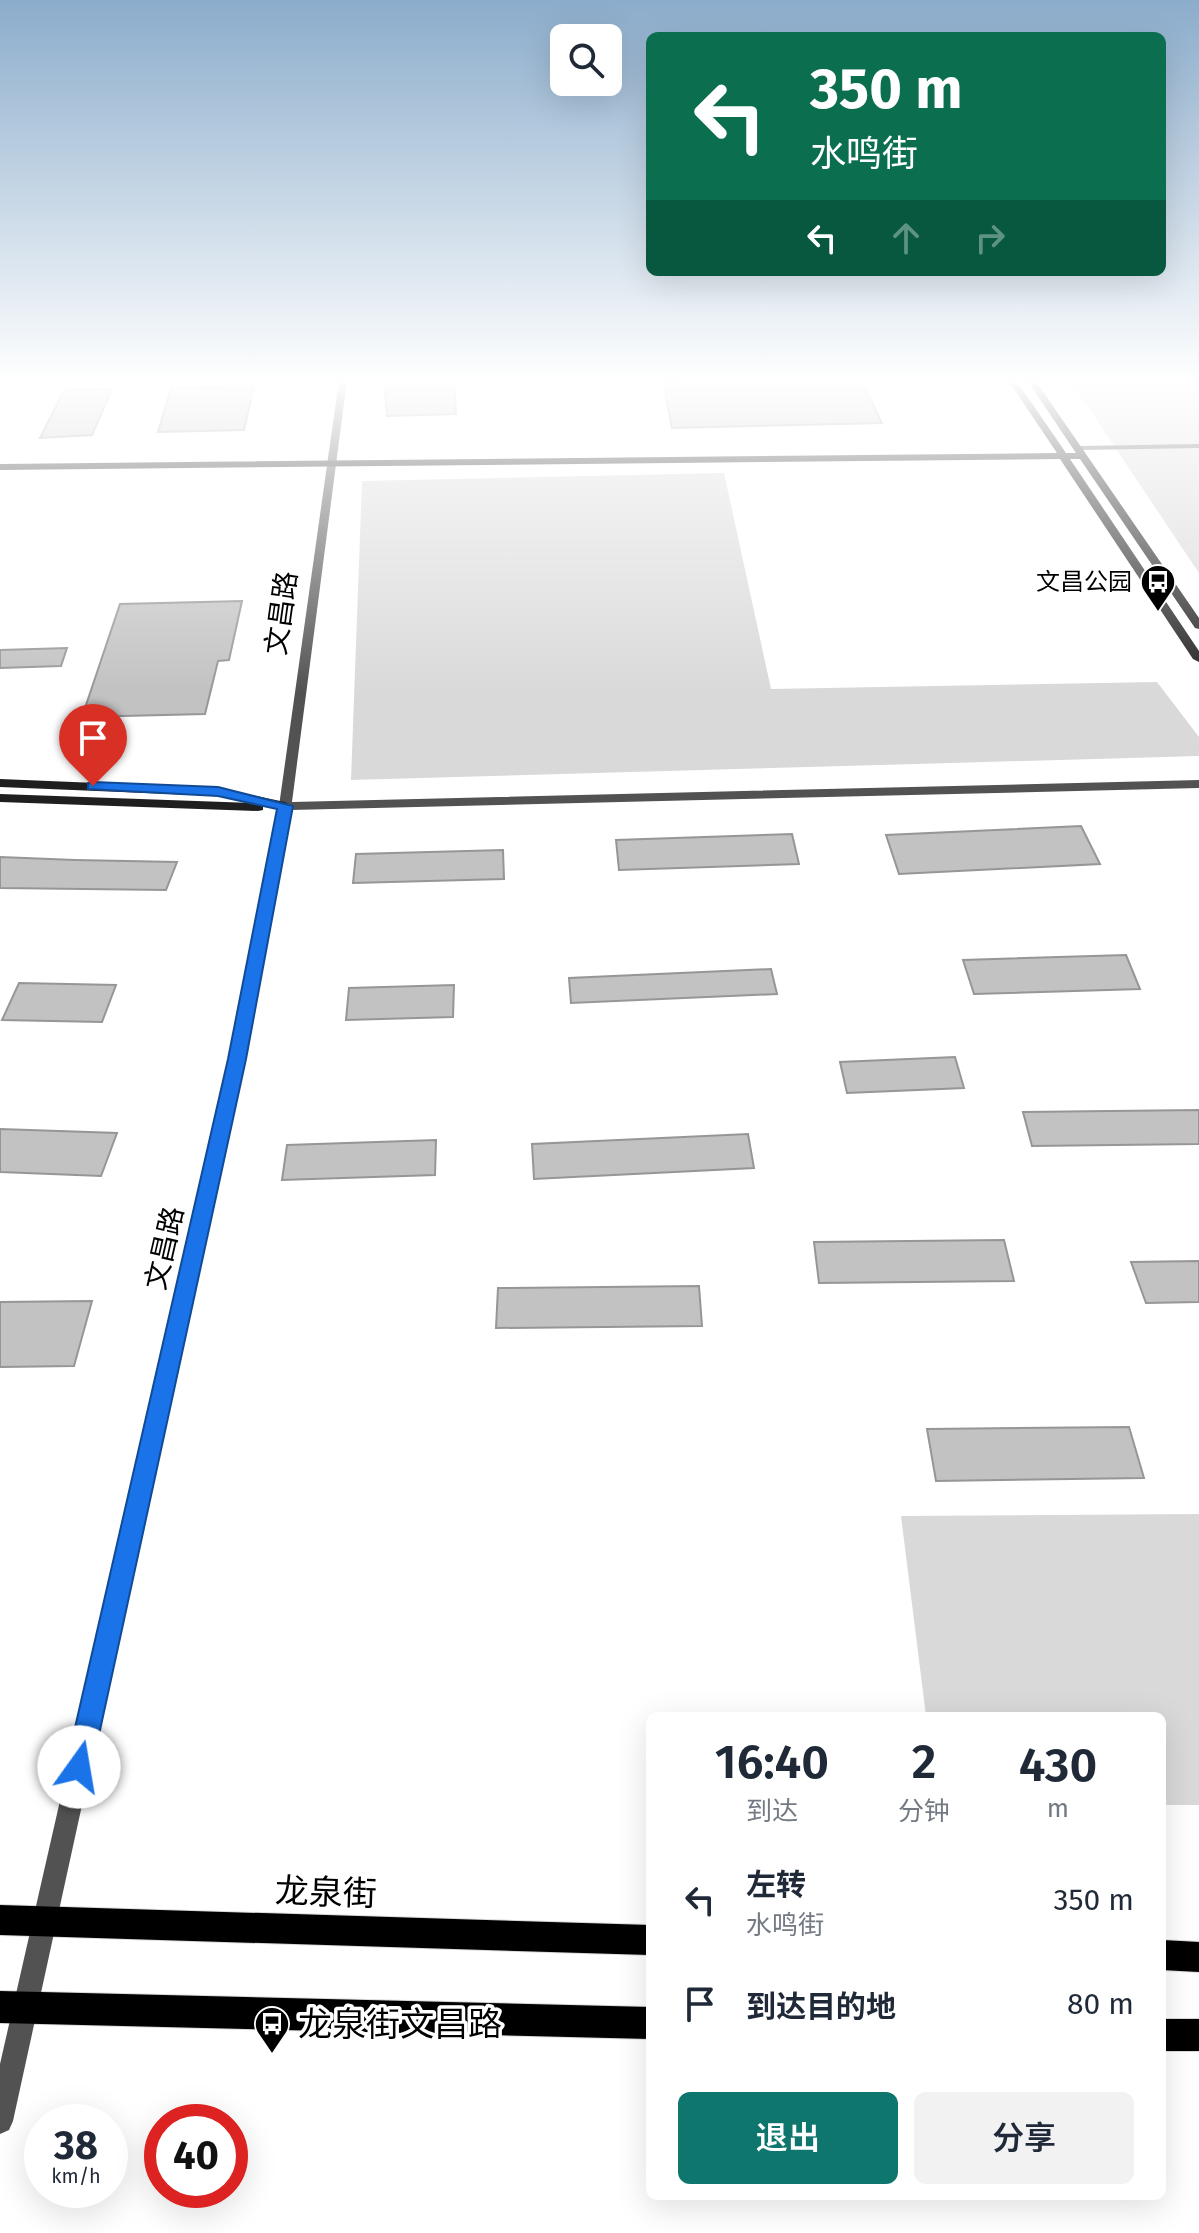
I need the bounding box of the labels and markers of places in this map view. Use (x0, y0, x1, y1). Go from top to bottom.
bus stop icon: 文昌公园 (1139, 563, 1177, 613)
place label: 文昌公园 (1036, 568, 1132, 596)
pin (59, 704, 127, 786)
place label: 龙泉街文昌路 (298, 2004, 502, 2045)
bus stop icon: 龙泉街文昌路 (253, 2005, 291, 2055)

